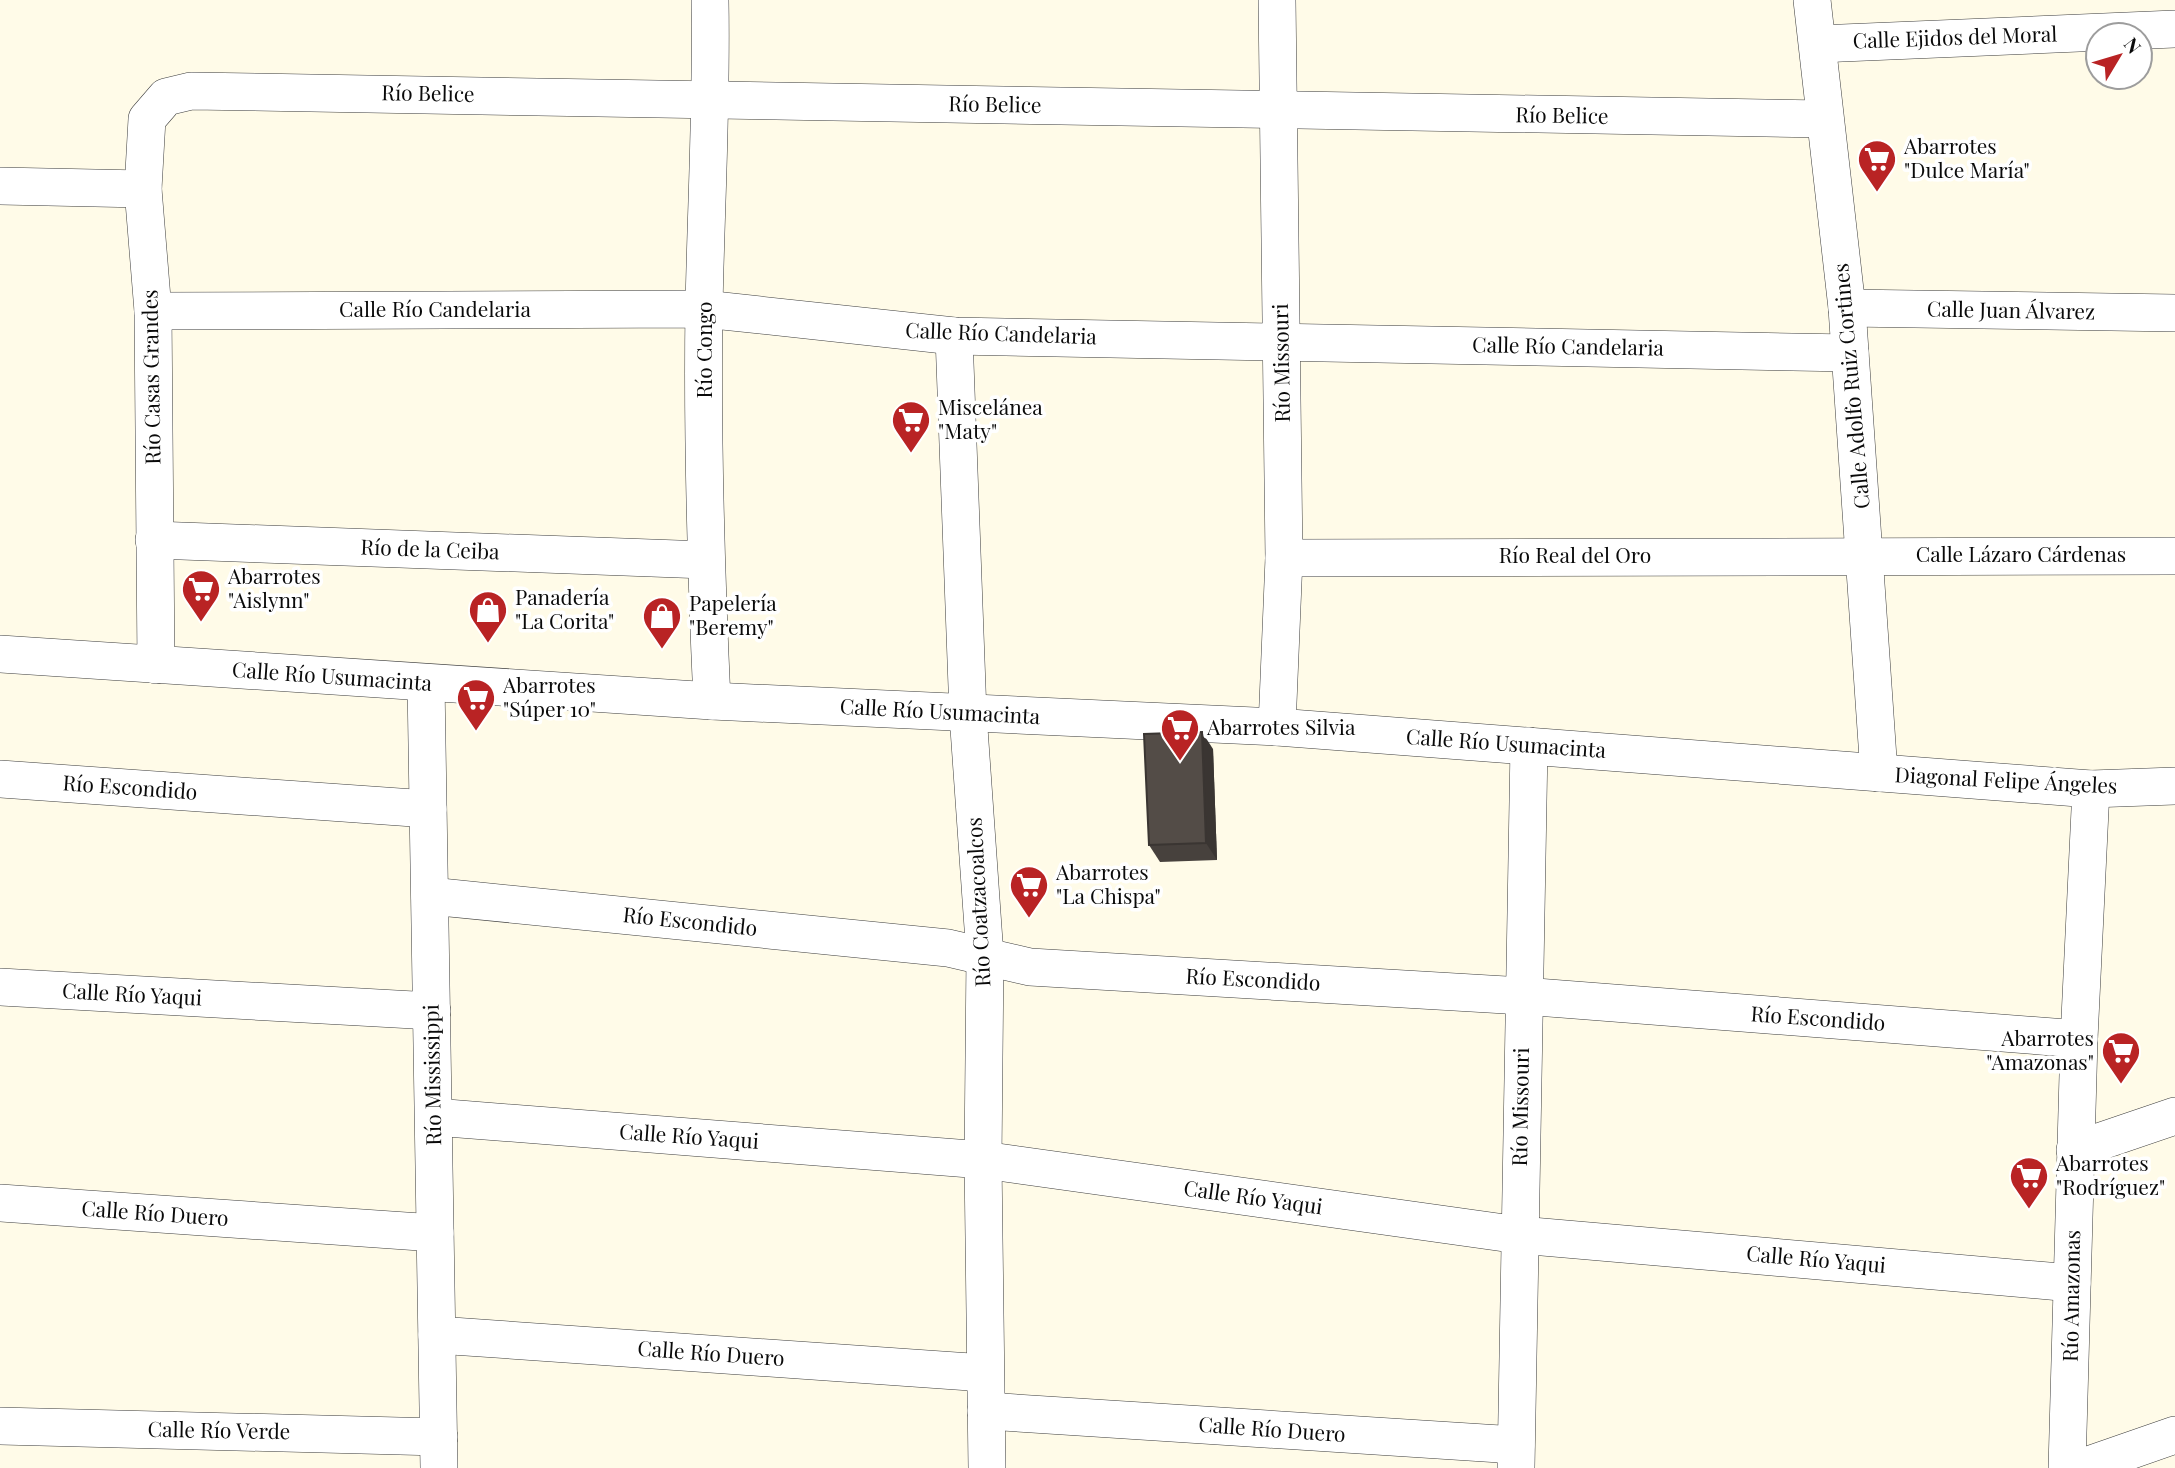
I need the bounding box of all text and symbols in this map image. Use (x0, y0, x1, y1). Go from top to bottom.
street label: Calle Ejidos del Moral (1852, 18, 2058, 54)
north arrow (2084, 21, 2154, 91)
text: N (2119, 32, 2148, 59)
street label: Río Belice (381, 77, 475, 107)
street label: Río Belice (948, 88, 1042, 118)
street label: Río Belice (1515, 99, 1609, 129)
place label: Abarrotes "Dulce María" (1903, 131, 2030, 183)
supermarket icon: Abarrotes "Dulce María" (1856, 138, 1898, 193)
street label: Calle Adolfo Ruiz Cortines (1825, 262, 1875, 510)
street label: Río Casas Grandes (134, 289, 166, 465)
street label: Calle Río Candelaria (339, 294, 531, 322)
street label: Calle Juan Álvarez (1927, 294, 2095, 324)
street label: Río Congo (689, 301, 717, 399)
street label: Río Missouri (1265, 303, 1295, 423)
street label: Calle Río Candelaria (905, 315, 1098, 349)
street label: Calle Río Candelaria (1472, 329, 1665, 361)
place label: Miscelánea "Maty" (938, 392, 1043, 444)
supermarket icon: Miscelánea "Maty" (890, 399, 932, 454)
street label: Río de la Ceiba (360, 532, 500, 564)
street label: Calle Lázaro Cárdenas (1916, 539, 2126, 567)
street label: Río Real del Oro (1499, 540, 1651, 568)
place label: Abarrotes "Aislynn" (227, 561, 321, 613)
supermarket icon: Abarrotes "Aislynn" (180, 568, 222, 623)
place label: Panadería "La Corita" (515, 582, 614, 634)
place label: Papelería "Beremy" (689, 588, 777, 640)
shop icon: Panadería "La Corita" (467, 589, 509, 644)
shop icon: Papelería "Beremy" (641, 595, 683, 650)
street label: Calle Río Usumacinta (231, 654, 434, 696)
place label: Abarrotes "Súper 10" (502, 670, 596, 722)
supermarket icon: Abarrotes "Súper 10" (455, 677, 497, 732)
street label: Calle Río Usumacinta (839, 691, 1041, 729)
supermarket icon: Abarrotes Silvia (1159, 707, 1201, 762)
place label: Abarrotes Silvia (1206, 712, 1356, 740)
street label: Calle Río Usumacinta (1405, 721, 1608, 763)
street label: Diagonal Felipe Ángeles (1894, 759, 2118, 799)
street label: Río Escondido (62, 767, 198, 805)
street label: Río Coatzacoalcos (959, 817, 995, 988)
place label: Abarrotes "La Chispa" (1055, 857, 1161, 909)
supermarket icon: Abarrotes "La Chispa" (1008, 864, 1050, 919)
street label: Río Escondido (622, 899, 759, 941)
street label: Río Escondido (1185, 960, 1321, 996)
street label: Calle Río Yaqui (61, 975, 203, 1011)
street label: Río Escondido (1750, 998, 1886, 1036)
street label: Río Mississippi (416, 1004, 446, 1146)
place label: Abarrotes "Amazonas" (1986, 1023, 2094, 1075)
supermarket icon: Abarrotes "Amazonas" (2100, 1030, 2142, 1085)
street label: Río Missouri (1504, 1047, 1534, 1167)
street label: Calle Río Yaqui (618, 1116, 760, 1154)
place label: Abarrotes "Rodríguez" (2055, 1148, 2165, 1200)
supermarket icon: Abarrotes "Rodríguez" (2008, 1155, 2050, 1210)
street label: Calle Río Yaqui (1182, 1172, 1325, 1220)
street label: Calle Río Duero (81, 1193, 230, 1231)
street label: Río Amazonas (2055, 1230, 2085, 1362)
street label: Calle Río Yaqui (1745, 1238, 1887, 1278)
street label: Calle Río Duero (637, 1333, 786, 1371)
street label: Calle Río Duero (1198, 1409, 1347, 1447)
street label: Calle Río Verde (147, 1414, 291, 1444)

